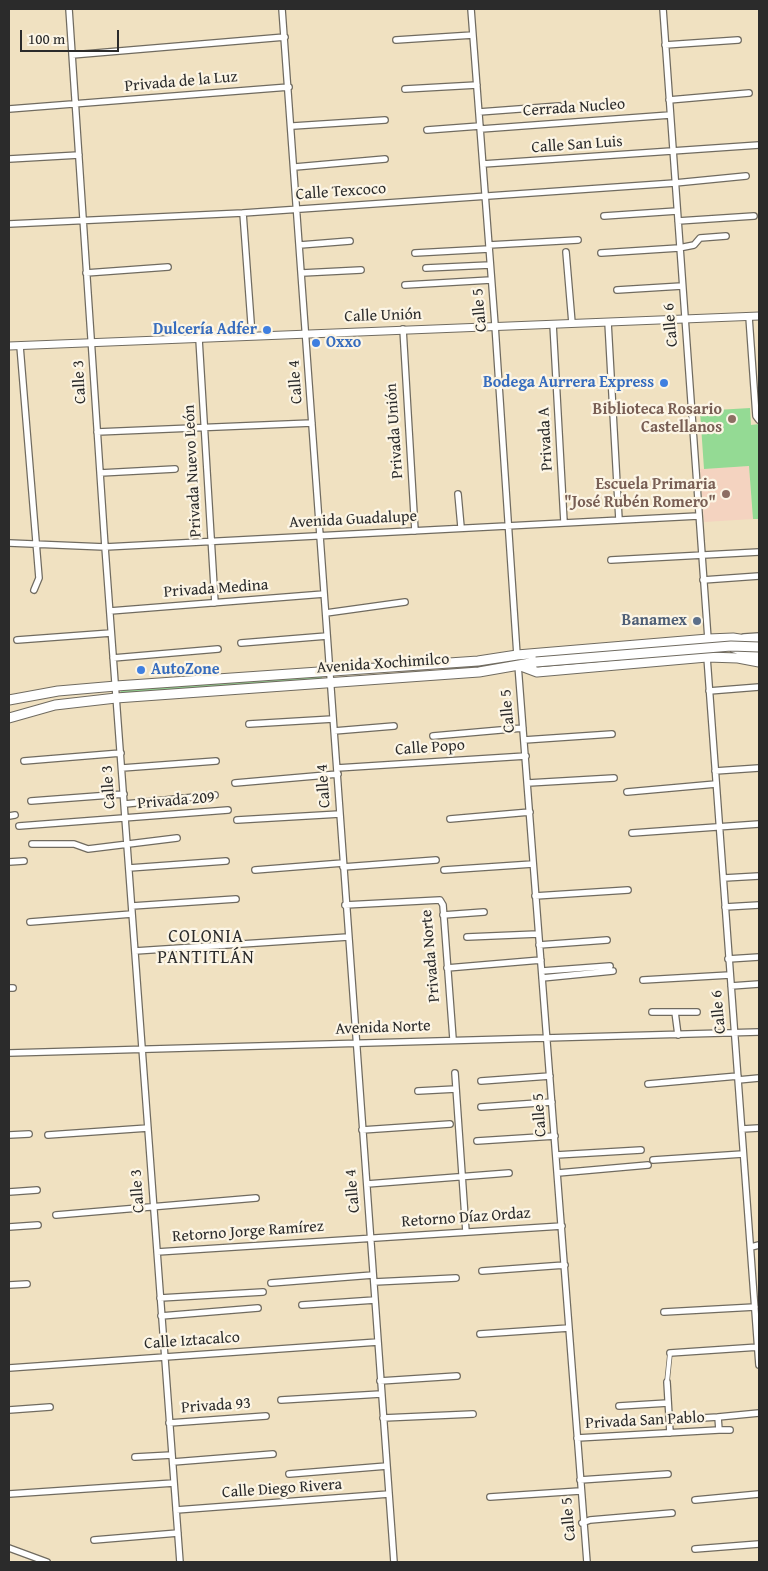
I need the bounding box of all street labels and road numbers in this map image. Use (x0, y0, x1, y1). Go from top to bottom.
street label: Privada de la Luz (124, 68, 238, 96)
street label: Cerrada Nucleo (522, 95, 626, 121)
street label: Calle San Luis (531, 132, 623, 158)
street label: Calle Texcoco (295, 179, 387, 205)
street label: Calle 5 (469, 287, 491, 333)
street label: Calle 6 (660, 302, 682, 348)
street label: Calle Unión (344, 305, 422, 327)
street label: Calle 4 (285, 359, 307, 405)
street label: Calle 3 (69, 360, 91, 404)
street label: Privada Unión (382, 383, 408, 479)
street label: Privada Nuevo León (180, 404, 206, 538)
street label: Privada A (535, 406, 557, 472)
street label: Avenida Guadalupe (289, 507, 417, 533)
street label: Privada Medina (163, 576, 269, 602)
street label: Avenida Xochimilco (316, 650, 450, 678)
street label: Calle 5 (497, 688, 519, 734)
street label: Calle Popo (394, 736, 466, 760)
street label: Calle 4 (313, 763, 335, 809)
street label: Calle 3 (98, 764, 120, 810)
street label: Privada 209 (136, 788, 216, 814)
street label: Privada Norte (417, 909, 445, 1003)
street label: Calle 6 (708, 989, 730, 1035)
street label: Avenida Norte (335, 1017, 431, 1039)
street label: Calle 5 (529, 1092, 551, 1138)
street label: Calle 3 (127, 1168, 149, 1214)
street label: Calle 4 (342, 1168, 364, 1214)
street label: Retorno Díaz Ordaz (401, 1204, 531, 1232)
street label: Retorno Jorge Ramírez (172, 1217, 324, 1247)
street label: Calle Iztacalco (144, 1328, 240, 1354)
street label: Privada 93 (180, 1394, 252, 1418)
street label: Privada San Pablo (585, 1408, 705, 1434)
street label: Calle Diego Rivera (221, 1475, 343, 1503)
street label: Calle 5 (558, 1496, 580, 1542)

